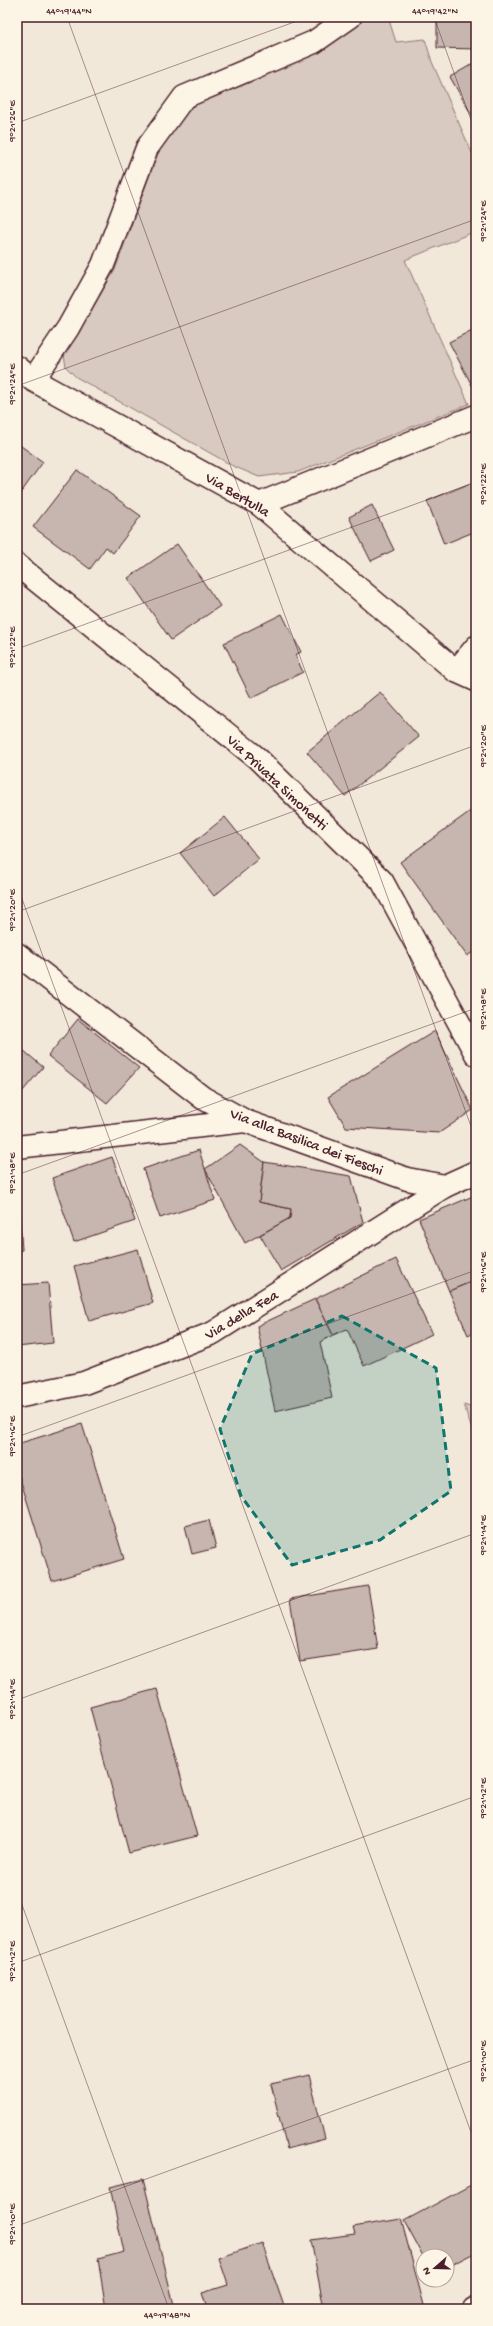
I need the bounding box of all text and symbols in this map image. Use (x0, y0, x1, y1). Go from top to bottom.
text: 44°19'44"N (46, 6, 92, 18)
text: 44°19'42"N (412, 6, 458, 18)
text: 9°21'26"E (7, 100, 19, 143)
text: 9°21'24"E (478, 200, 490, 243)
text: 9°21'24"E (7, 363, 19, 406)
text: 9°21'22"E (478, 463, 490, 506)
street label: Via Bertulla (200, 469, 273, 522)
text: 9°21'22"E (7, 626, 19, 669)
text: 9°21'20"E (478, 724, 490, 768)
street label: Via Privata Simonetti (221, 731, 331, 835)
text: 9°21'20"E (7, 888, 19, 932)
text: 9°21'18"E (478, 988, 490, 1030)
street label: Via alla Basilica dei Fieschi (226, 1105, 385, 1180)
text: 9°21'18"E (7, 1152, 19, 1194)
text: 9°21'16"E (478, 1251, 490, 1293)
street label: Via della Fea (201, 1286, 282, 1345)
text: 9°21'16"E (7, 1415, 19, 1457)
text: 9°21'14"E (478, 1514, 490, 1556)
text: 9°21'14"E (7, 1678, 19, 1720)
text: 9°21'12"E (478, 1777, 490, 1819)
text: 9°21'12"E (7, 1940, 19, 1982)
text: 9°21'10"E (478, 2040, 490, 2083)
text: 9°21'10"E (7, 2203, 19, 2246)
north arrow (415, 2248, 455, 2288)
text: N (421, 2265, 434, 2276)
text: 44°19'48"N (144, 2310, 191, 2322)

